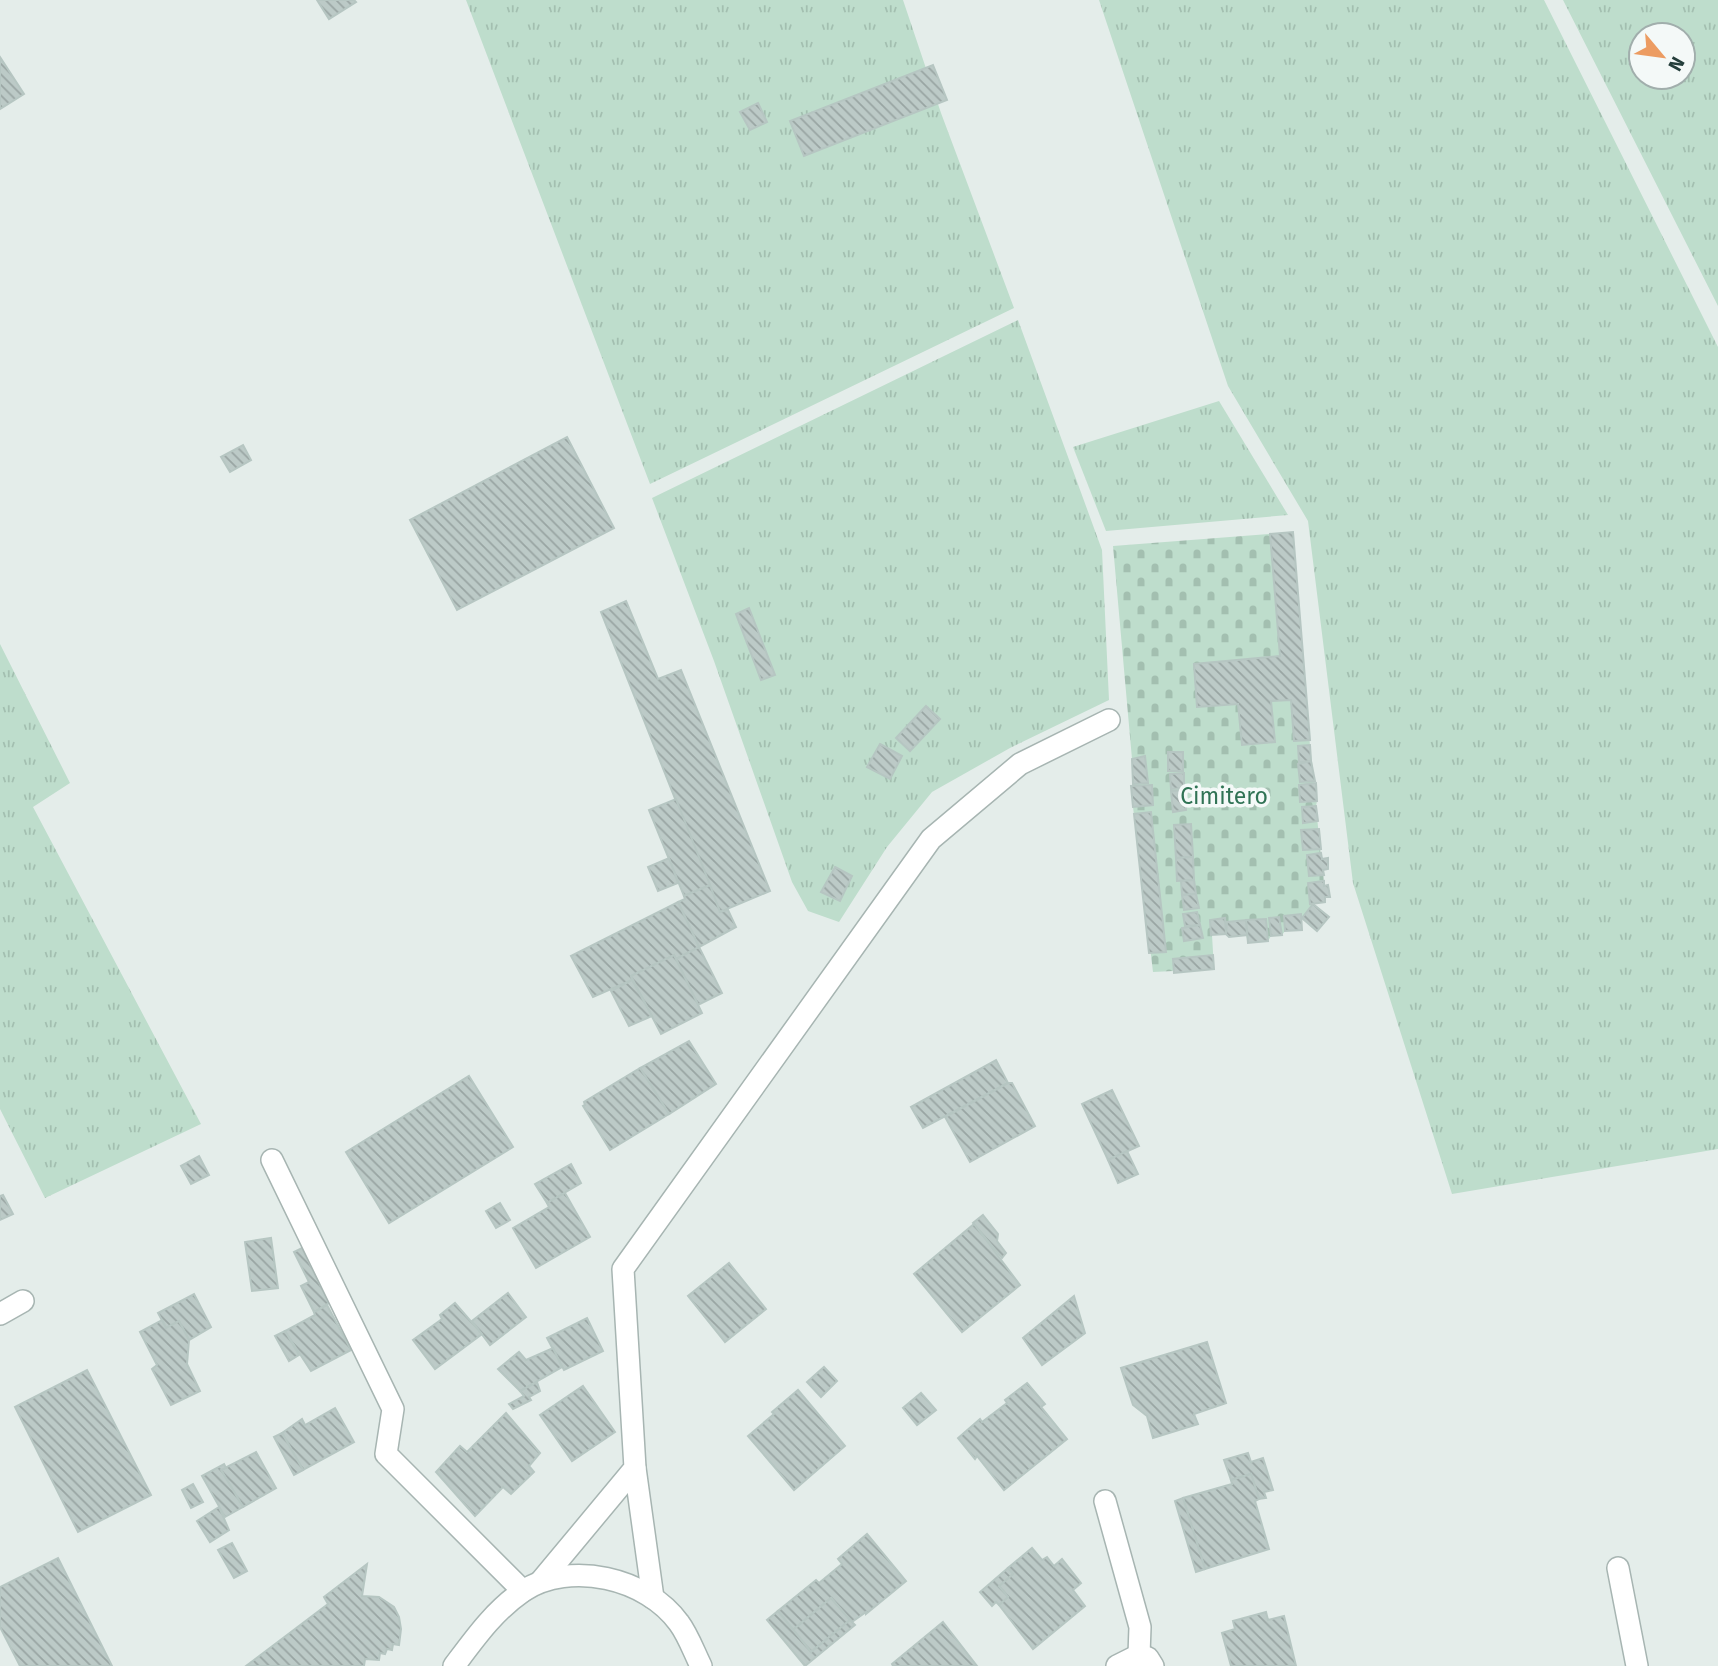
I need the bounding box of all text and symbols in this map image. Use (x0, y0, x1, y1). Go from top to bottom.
north arrow (1627, 21, 1697, 91)
text: N (1663, 53, 1690, 75)
park label: Cimitero (1180, 782, 1268, 810)

